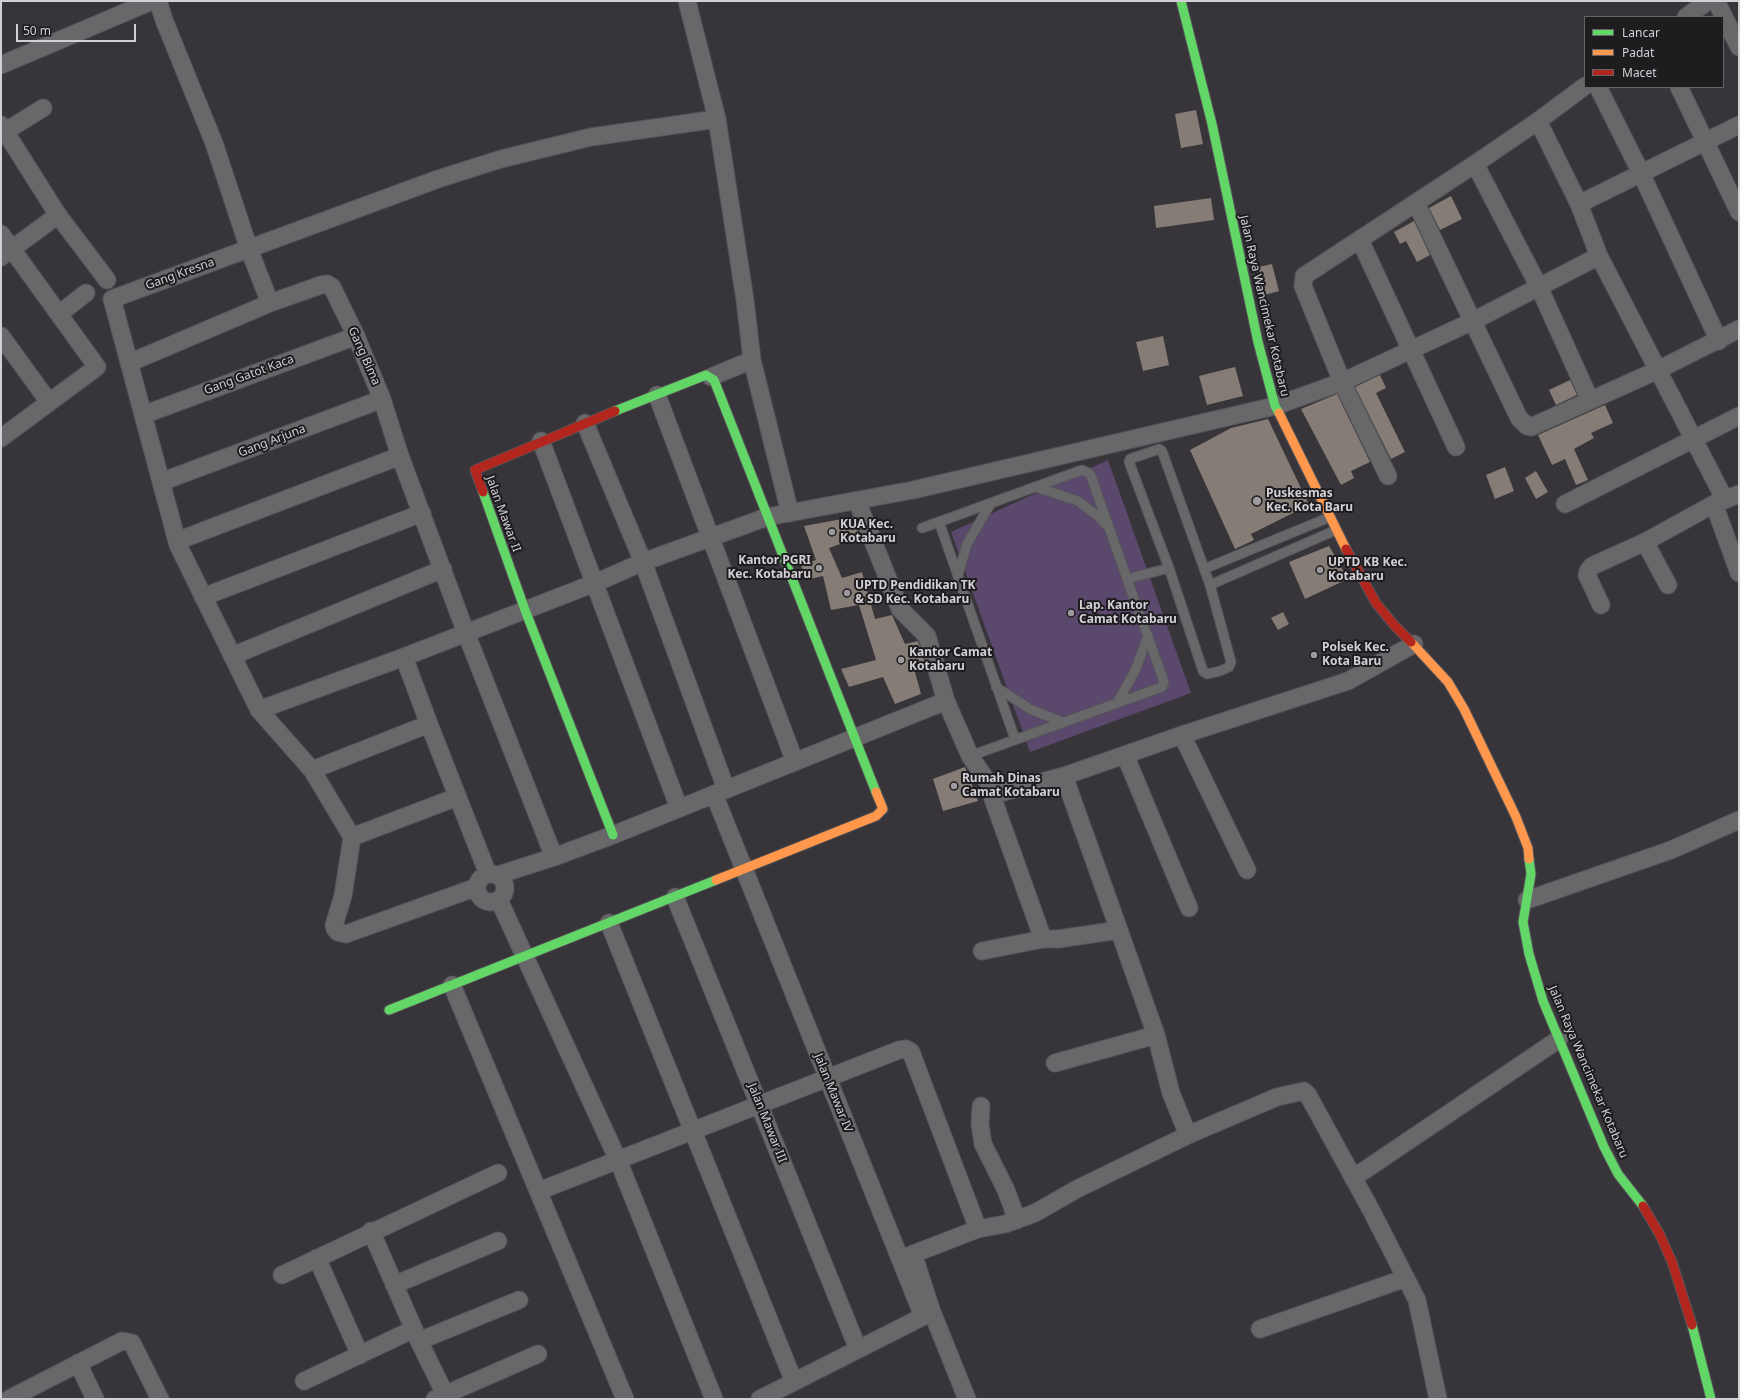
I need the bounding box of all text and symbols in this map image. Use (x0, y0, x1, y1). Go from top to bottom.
scale bar (18, 16, 138, 42)
legend (1584, 16, 1724, 88)
text: 50 m (23, 22, 51, 39)
text: Lancar (1622, 24, 1660, 41)
text: Padat (1622, 44, 1654, 61)
text: Macet (1622, 64, 1656, 81)
street label: Jalan Raya Wancimekar Kotabaru (1236, 214, 1292, 398)
street label: Gang Kresna (144, 255, 216, 293)
street label: Gang Bima (345, 325, 383, 387)
street label: Gang Gatot Kaca (202, 352, 296, 398)
street label: Gang Arjuna (236, 422, 308, 460)
street label: Jalan Mawar II (482, 474, 524, 554)
place label: Puskesmas Kec. Kota Baru (1266, 487, 1353, 515)
marker: Puskesmas Kec. Kota Baru (1251, 495, 1263, 507)
place label: KUA Kec. Kotabaru (840, 518, 896, 546)
marker: KUA Kec. Kotabaru (827, 527, 837, 537)
place label: Kantor PGRI Kec. Kotabaru (727, 554, 811, 582)
place label: UPTD KB Kec. Kotabaru (1328, 556, 1407, 584)
marker: Kantor PGRI Kec. Kotabaru (814, 563, 824, 573)
marker: UPTD KB Kec. Kotabaru (1315, 565, 1325, 575)
place label: UPTD Pendidikan TK & SD Kec. Kotabaru (855, 579, 976, 607)
marker: UPTD Pendidikan TK & SD Kec. Kotabaru (842, 588, 852, 598)
place label: Lap. Kantor Camat Kotabaru (1079, 599, 1177, 627)
marker: Lap. Kantor Camat Kotabaru (1066, 608, 1076, 618)
place label: Polsek Kec. Kota Baru (1322, 641, 1389, 669)
place label: Kantor Camat Kotabaru (909, 646, 992, 674)
marker: Polsek Kec. Kota Baru (1309, 650, 1319, 660)
marker: Kantor Camat Kotabaru (896, 655, 906, 665)
place label: Rumah Dinas Camat Kotabaru (962, 772, 1060, 800)
marker: Rumah Dinas Camat Kotabaru (949, 781, 959, 791)
street label: Jalan Raya Wancimekar Kotabaru (1545, 984, 1631, 1160)
street label: Jalan Mawar IV (811, 1052, 855, 1134)
street label: Jalan Mawar III (745, 1081, 789, 1165)

